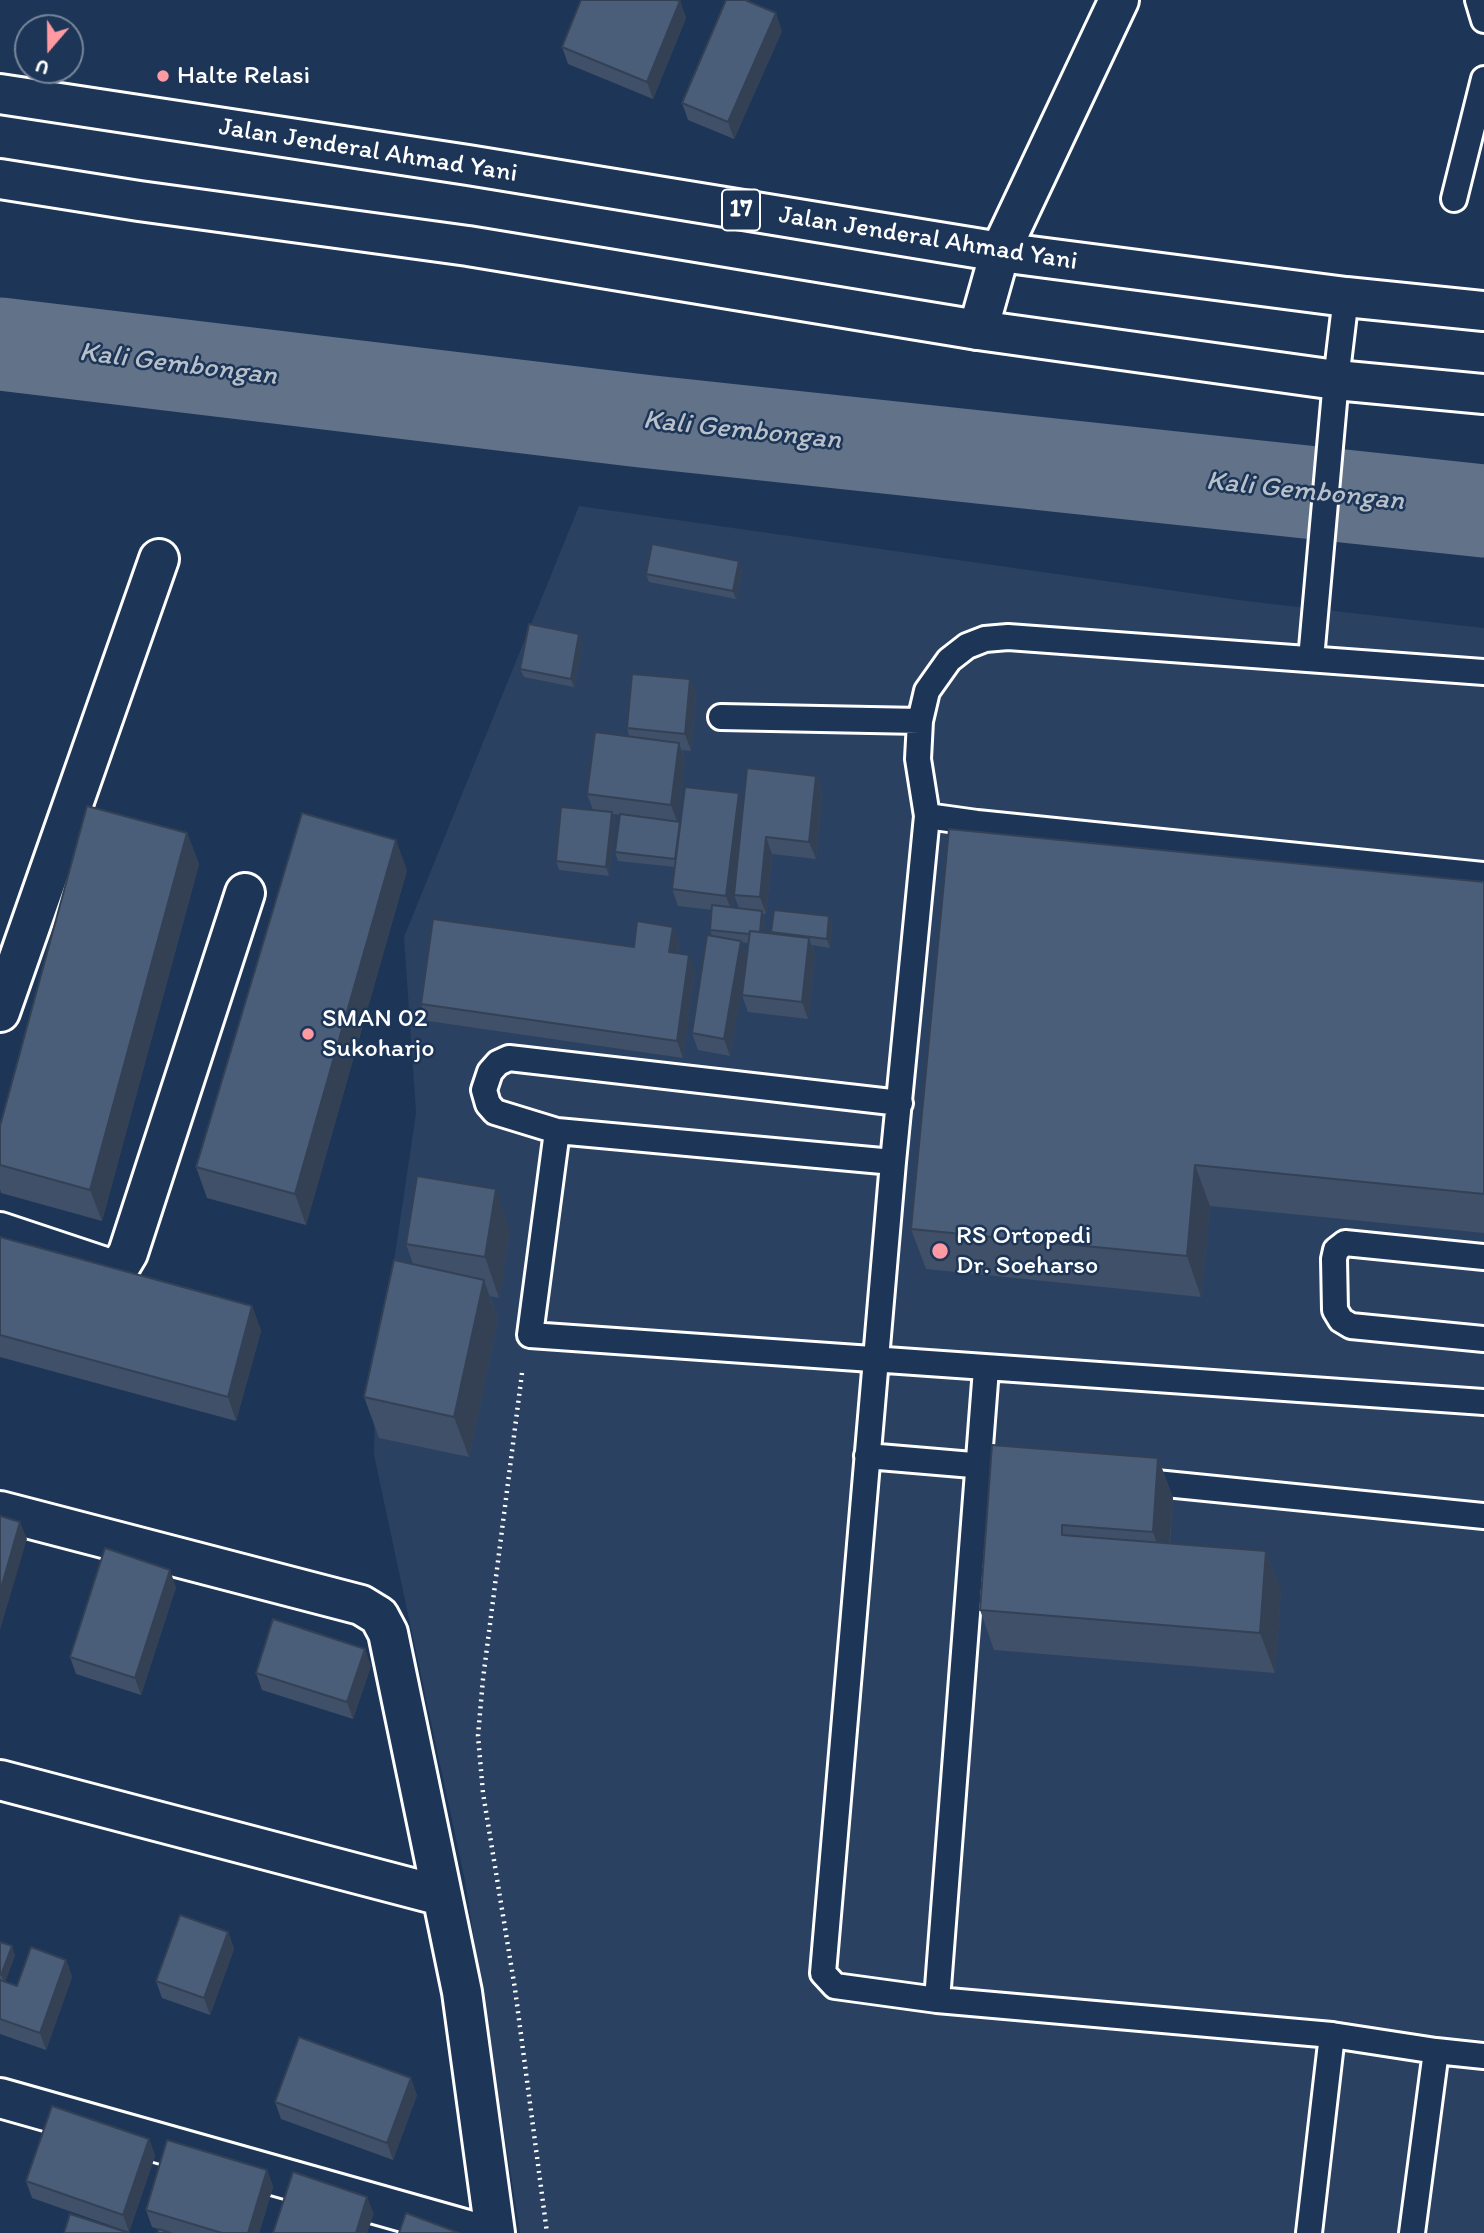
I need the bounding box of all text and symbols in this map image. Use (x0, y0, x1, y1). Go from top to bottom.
north arrow (14, 14, 84, 84)
text: U (32, 54, 52, 80)
place label: Halte Relasi (177, 60, 310, 92)
marker: Halte Relasi (155, 68, 171, 84)
street label: Jalan Jenderal Ahmad Yani (217, 112, 519, 190)
road number: 17 (722, 190, 760, 230)
street label: Jalan Jenderal Ahmad Yani (777, 200, 1079, 278)
water label: Kali Gembongan (77, 336, 279, 394)
water label: Kali Gembongan (641, 404, 843, 458)
water label: Kali Gembongan (1204, 465, 1406, 519)
place label: SMAN 02 Sukoharjo (322, 1003, 434, 1064)
marker: SMAN 02 Sukoharjo (300, 1026, 316, 1042)
place label: RS Ortopedi Dr. Soeharso (956, 1220, 1098, 1282)
marker: RS Ortopedi Dr. Soeharso (930, 1241, 950, 1261)

